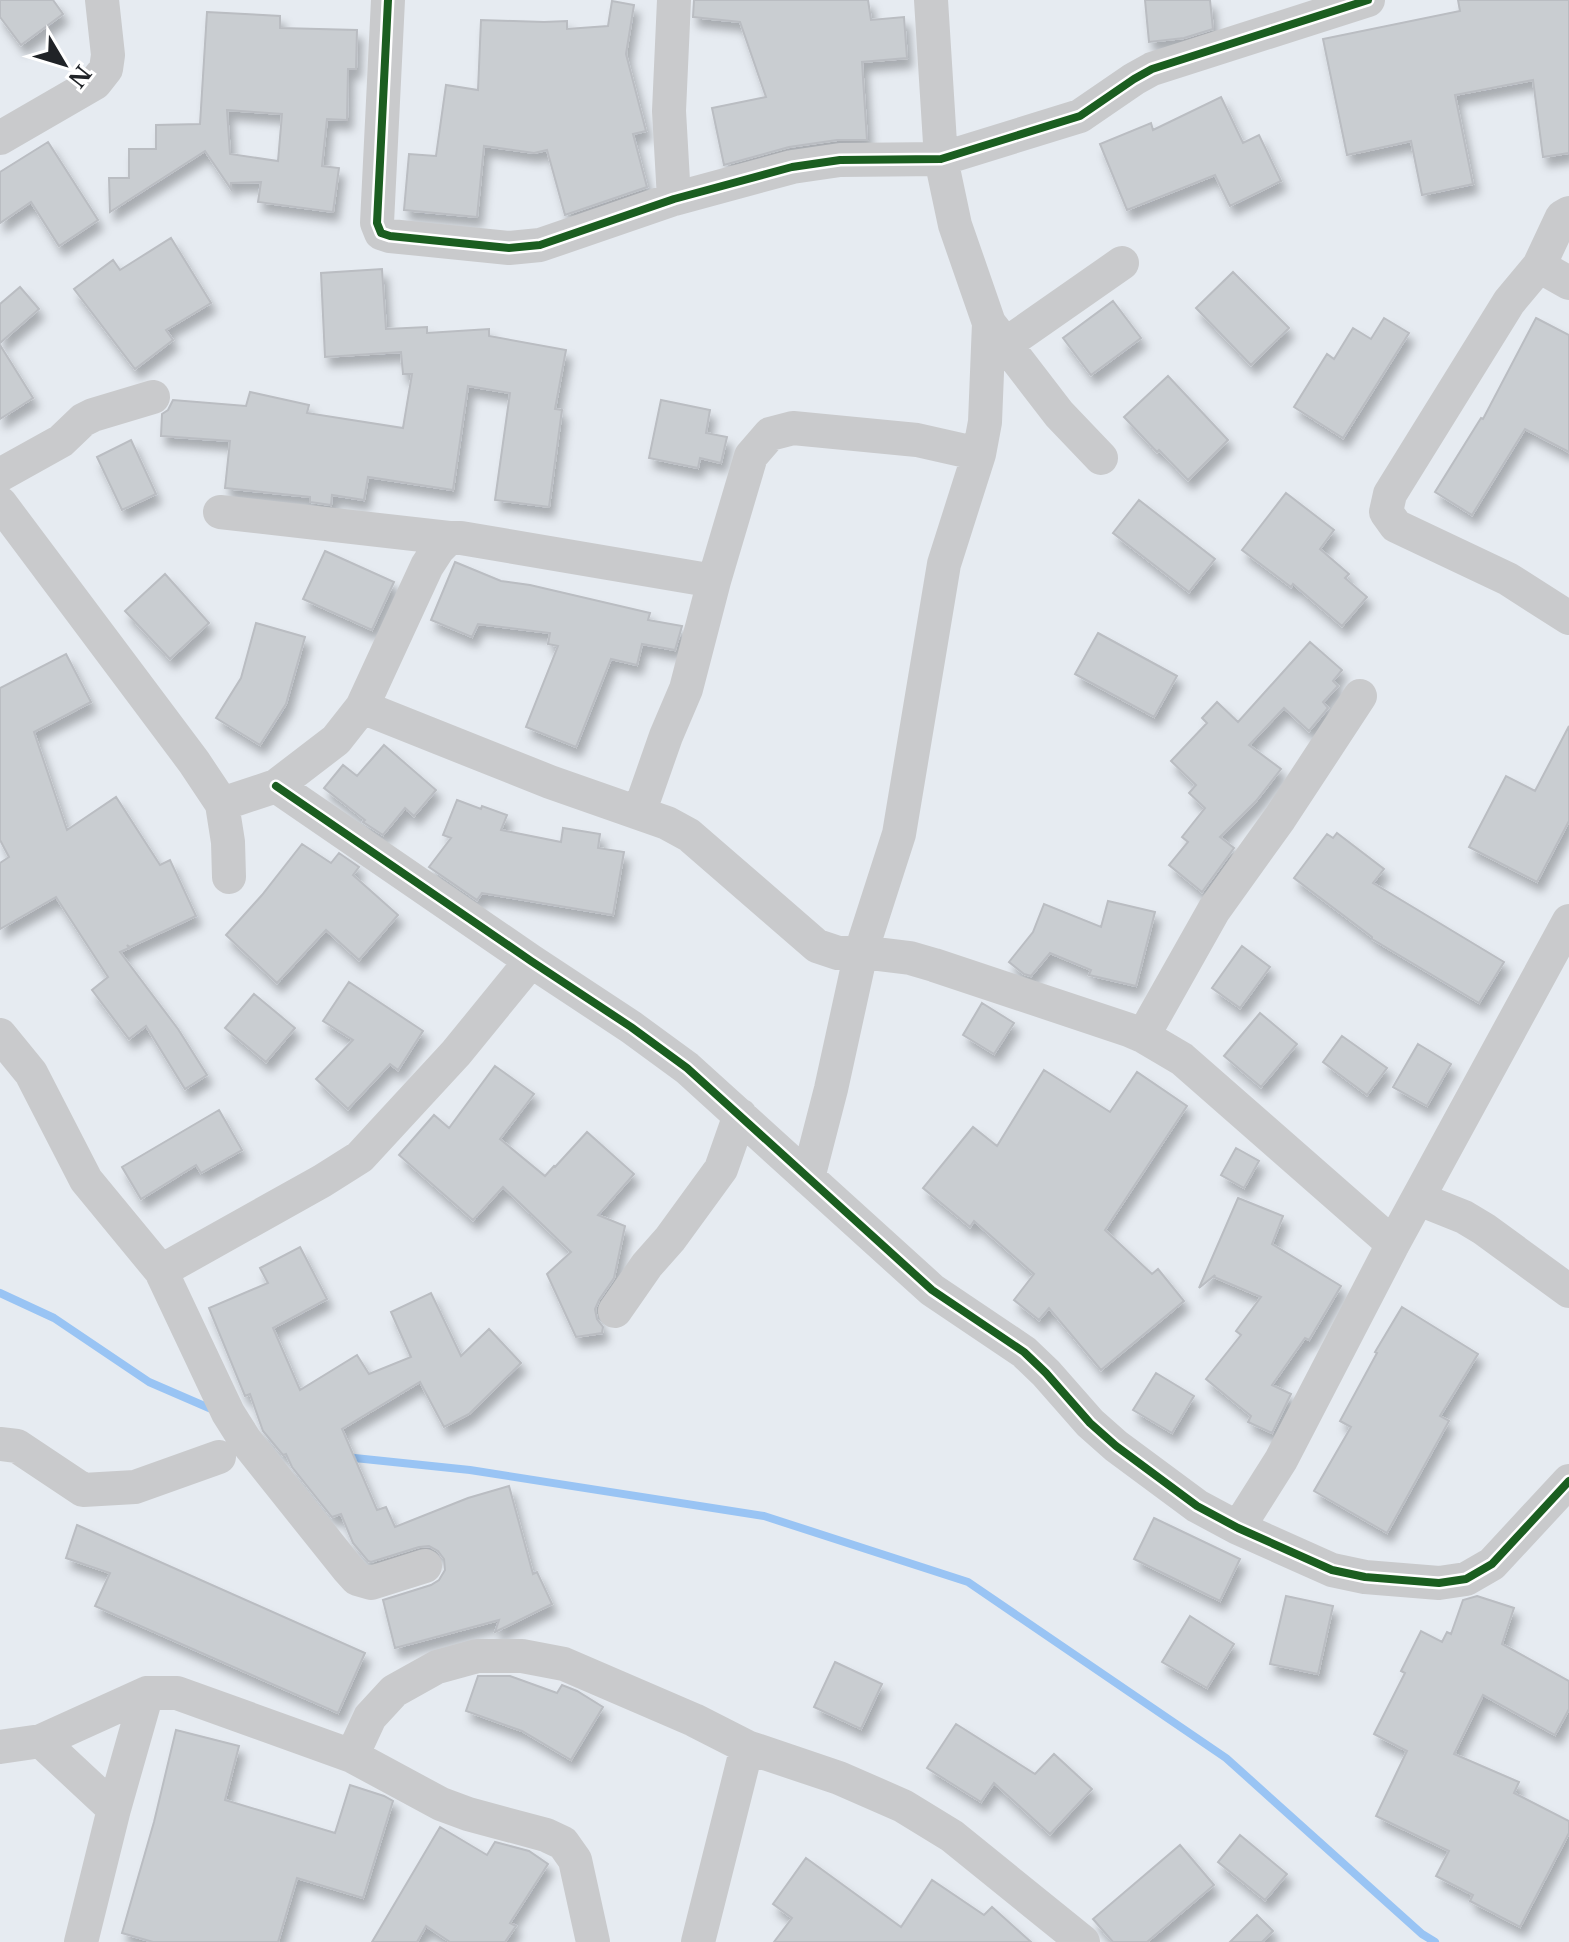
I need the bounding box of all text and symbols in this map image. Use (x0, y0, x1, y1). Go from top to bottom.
north arrow (24, 24, 104, 104)
text: N (62, 60, 96, 93)

